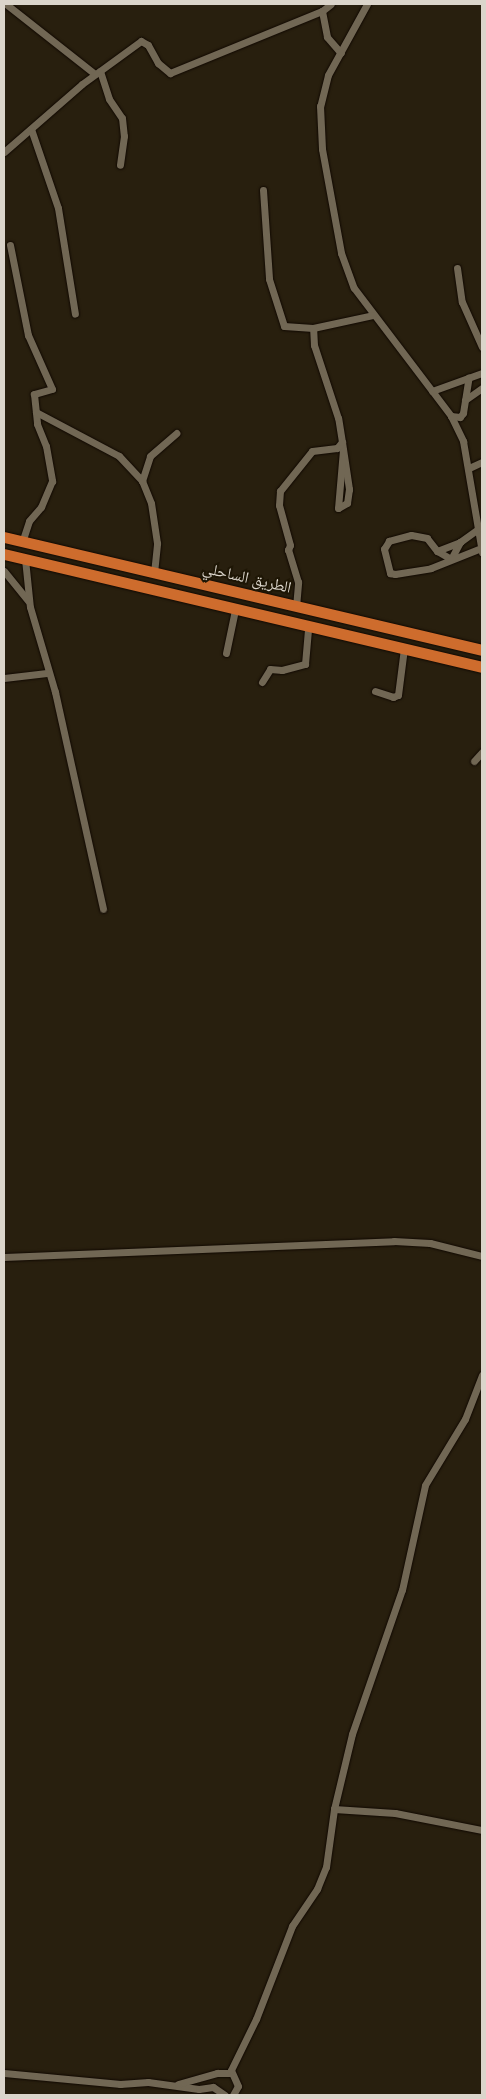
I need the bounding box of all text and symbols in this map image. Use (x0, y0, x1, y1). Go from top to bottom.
street label: الطريق الساحلي (201, 558, 293, 598)

